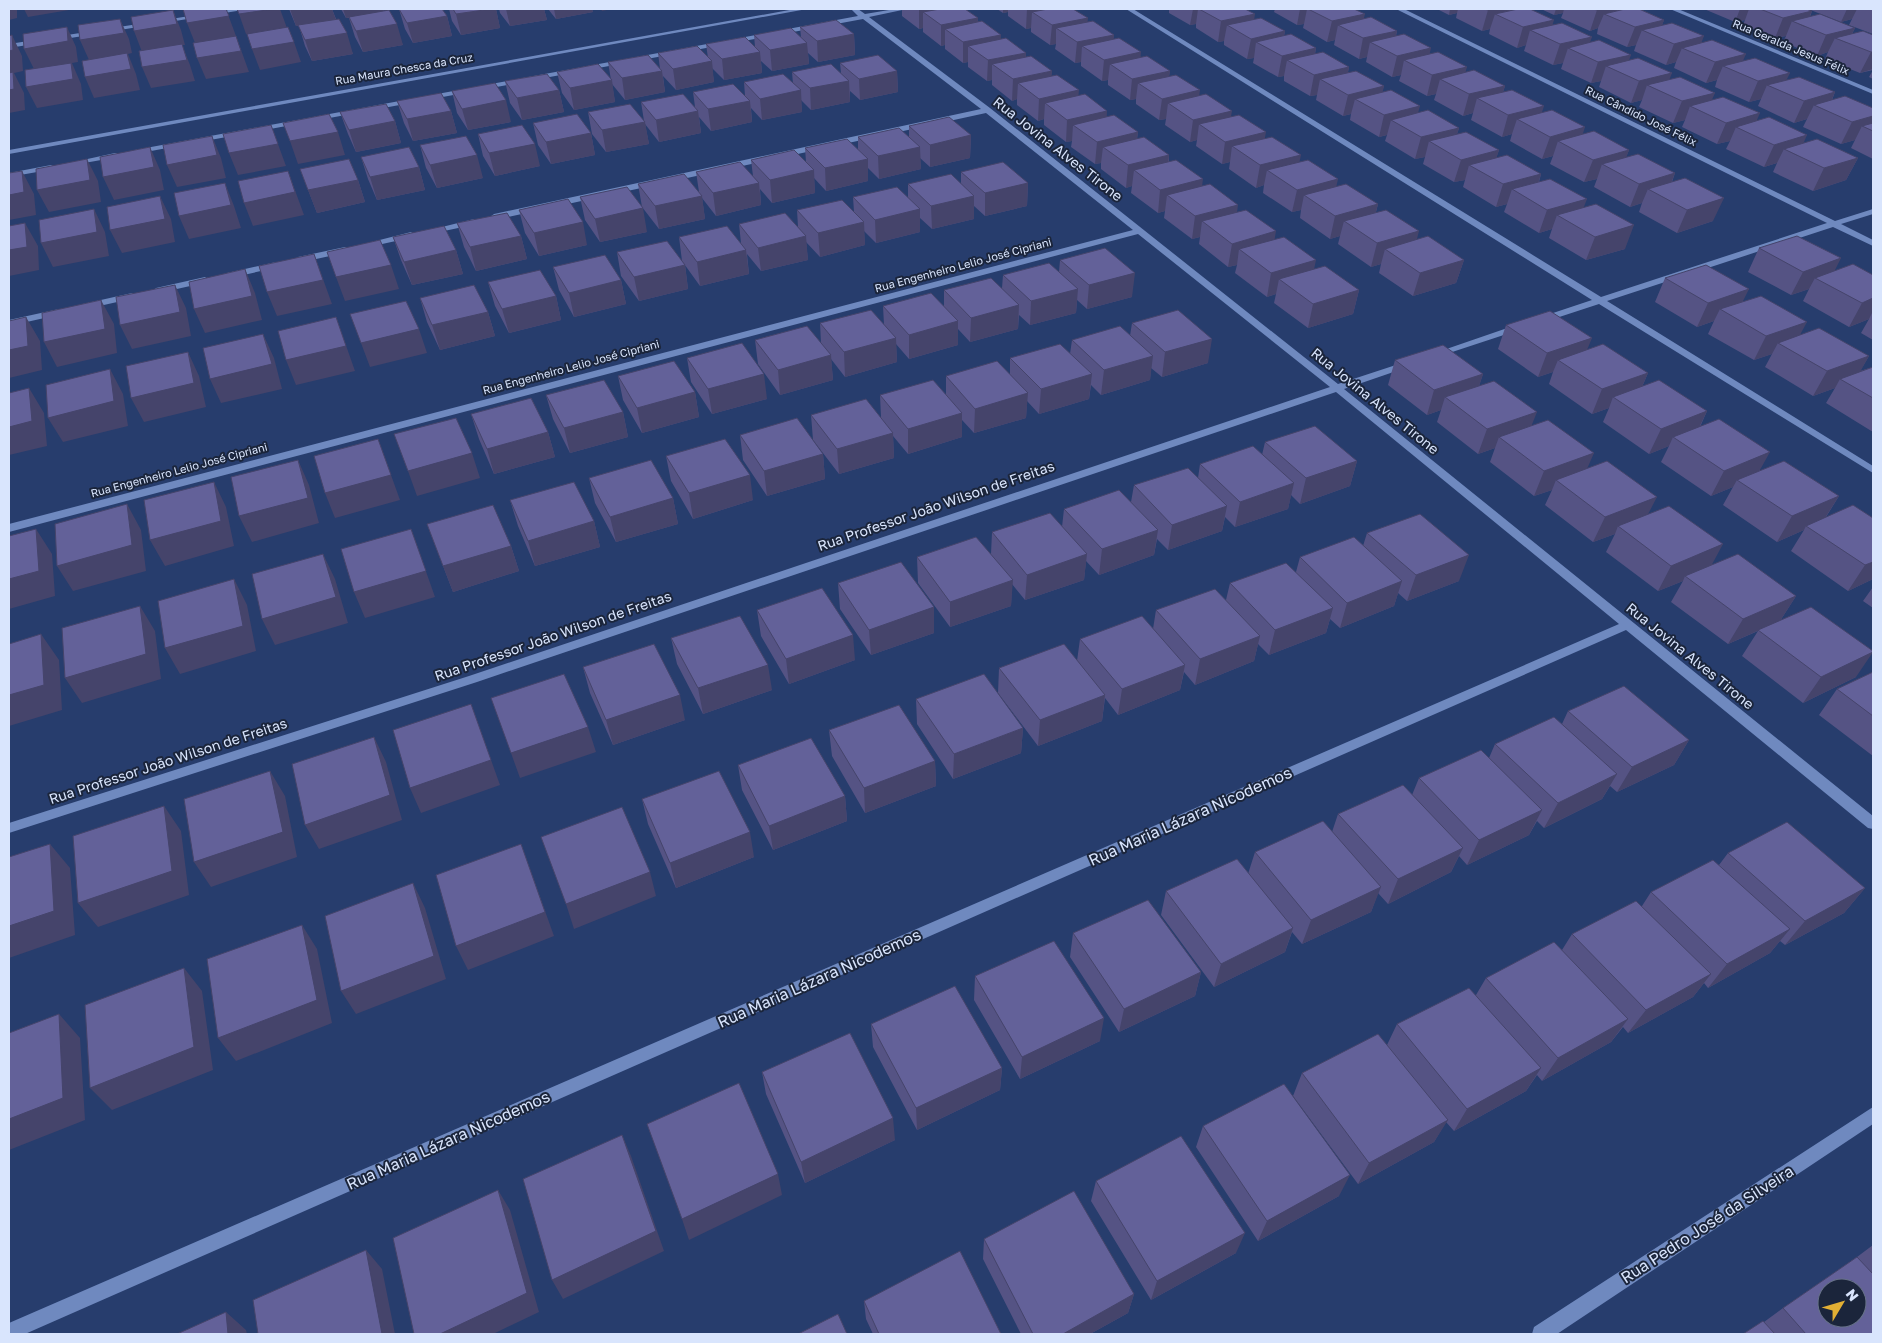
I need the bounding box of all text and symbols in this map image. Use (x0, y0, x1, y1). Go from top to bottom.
street label: Rua Geralda Jesus Félix (1731, 16, 1851, 77)
street label: Rua Maura Chesca da Cruz (334, 50, 474, 87)
street label: Rua Cândido José Félix (1583, 83, 1699, 148)
street label: Rua Jovina Alves Tirone (990, 93, 1126, 204)
street label: Rua Engenheiro Lelio José Cipriani (873, 235, 1053, 294)
street label: Rua Engenheiro Lelio José Cipriani (481, 337, 661, 396)
street label: Rua Jovina Alves Tirone (1308, 344, 1443, 457)
street label: Rua Engenheiro Lelio José Cipriani (89, 440, 269, 499)
street label: Rua Professor João Wilson de Freitas (815, 457, 1057, 554)
street label: Rua Professor João Wilson de Freitas (432, 587, 674, 684)
street label: Rua Jovina Alves Tirone (1623, 599, 1758, 712)
street label: Rua Professor João Wilson de Freitas (47, 714, 289, 807)
street label: Rua Maria Lázara Nicodemos (1085, 762, 1295, 870)
street label: Rua Maria Lázara Nicodemos (714, 924, 924, 1032)
street label: Rua Maria Lázara Nicodemos (343, 1086, 553, 1194)
street label: Rua Pedro José da Silveira (1617, 1161, 1797, 1287)
north arrow (1817, 1278, 1867, 1328)
text: N (1843, 1285, 1863, 1304)

